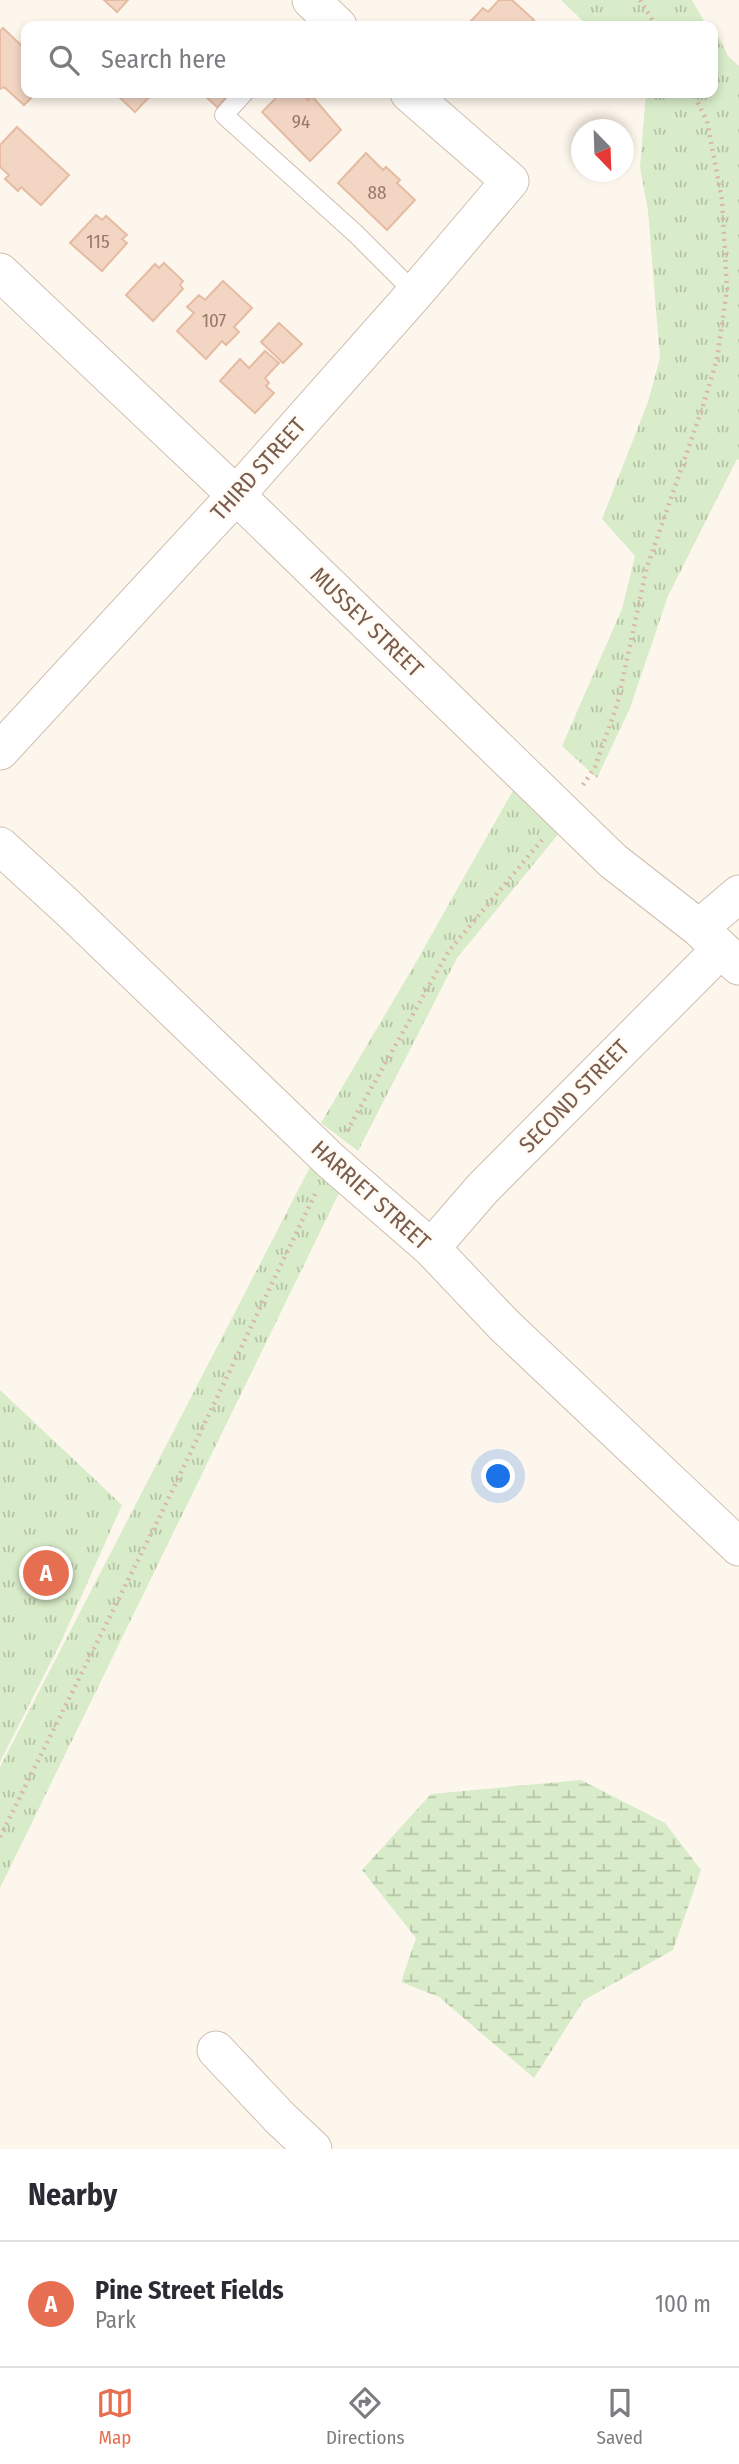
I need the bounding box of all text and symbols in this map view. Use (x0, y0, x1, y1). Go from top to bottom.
search box (21, 21, 718, 98)
icon: search (45, 41, 83, 79)
text: Search here (101, 44, 226, 75)
house number: 94 (292, 110, 310, 133)
north arrow (571, 119, 634, 182)
house number: 88 (367, 181, 387, 204)
house number: 115 (86, 230, 110, 253)
house number: 107 (202, 309, 227, 332)
street label: THIRD STREET (205, 412, 312, 526)
street label: MUSSEY STREET (305, 561, 430, 683)
street label: SECOND STREET (513, 1033, 635, 1158)
street label: HARRIET STREET (306, 1134, 436, 1256)
your location (481, 1459, 515, 1493)
pin: A (23, 1547, 69, 1599)
text: Nearby (28, 2177, 117, 2213)
text: Pine Street Fields (95, 2275, 284, 2306)
text: A (45, 2290, 57, 2318)
text: 100 m (655, 2290, 711, 2318)
text: Park (95, 2306, 136, 2334)
tab: Map (96, 2384, 134, 2449)
tab: Directions (326, 2384, 405, 2449)
tab: Saved (597, 2384, 643, 2449)

